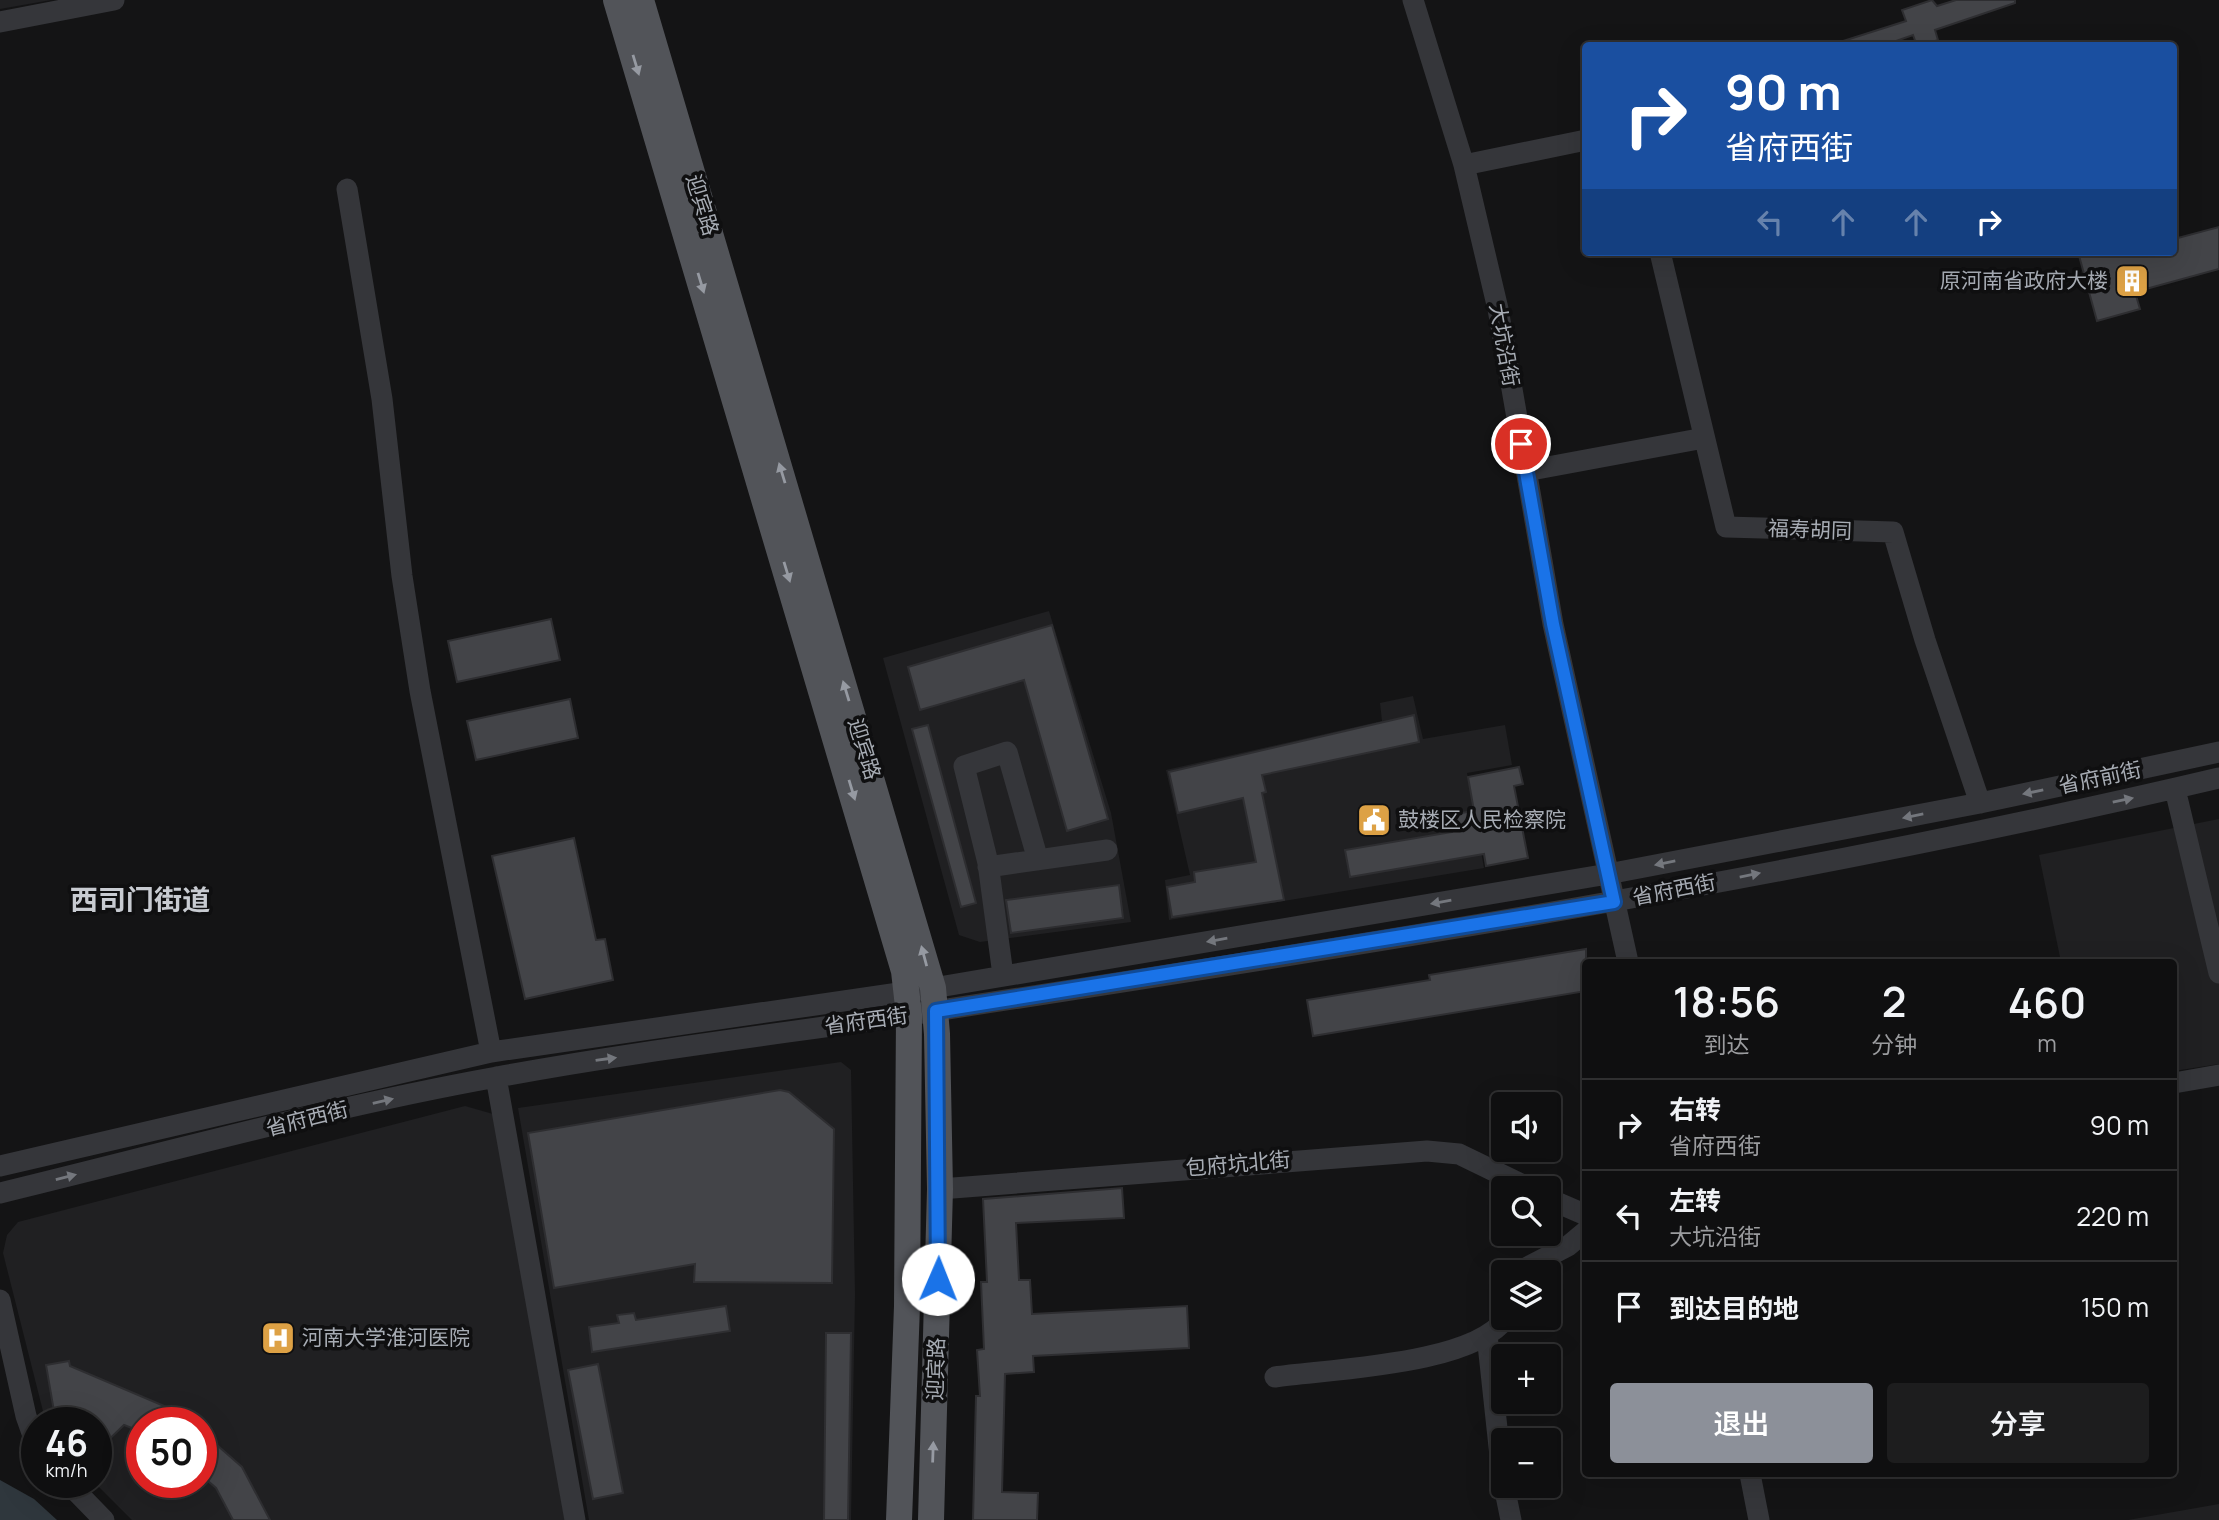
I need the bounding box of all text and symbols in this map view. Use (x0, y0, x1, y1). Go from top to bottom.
one-way arrow (631, 55, 642, 76)
text: 90 m (1725, 58, 1842, 125)
icon: right (1610, 70, 1701, 161)
text: 省府西街 (1725, 125, 1853, 169)
street label: 迎宾路 (680, 170, 726, 239)
icon: left (1751, 203, 1789, 241)
icon: ahead (1824, 203, 1862, 241)
icon: ahead (1897, 203, 1935, 241)
icon: right (1970, 203, 2008, 241)
building icon: 原河南省政府大楼 (2113, 262, 2151, 300)
place label: 原河南省政府大楼 (1940, 266, 2108, 294)
one-way arrow (697, 273, 707, 294)
street label: 大坑沿街 (1484, 301, 1526, 389)
pin (1491, 414, 1551, 474)
icon: arrive (1502, 425, 1540, 463)
one-way arrow (776, 462, 786, 483)
street label: 福寿胡同 (1768, 514, 1852, 544)
one-way arrow (783, 562, 793, 583)
one-way arrow (841, 680, 851, 701)
street label: 迎宾路 (842, 714, 888, 783)
street label: 省府前街 (2056, 755, 2144, 799)
one-way arrow (848, 780, 858, 801)
one-way arrow (2022, 786, 2044, 797)
one-way arrow (2112, 794, 2134, 805)
public building icon: 鼓楼区人民检察院 (1355, 801, 1393, 839)
place label: 鼓楼区人民检察院 (1398, 805, 1566, 833)
one-way arrow (1902, 810, 1924, 821)
one-way arrow (1654, 857, 1676, 868)
street label: 省府西街 (1630, 867, 1718, 911)
one-way arrow (1739, 870, 1761, 881)
district label: 西司门街道 (70, 880, 210, 918)
one-way arrow (1430, 897, 1452, 908)
one-way arrow (1206, 935, 1228, 946)
one-way arrow (919, 945, 929, 966)
text: 18:56 (1673, 972, 1780, 1030)
text: 2 (1882, 972, 1906, 1030)
text: 460 (2008, 973, 2086, 1031)
street label: 省府西街 (822, 1000, 909, 1040)
text: m (2037, 1027, 2057, 1059)
text: 到达 (1704, 1028, 1750, 1060)
text: 分钟 (1871, 1028, 1917, 1060)
one-way arrow (596, 1054, 618, 1065)
text: 右转 (1669, 1091, 1721, 1127)
map controls (1491, 1092, 1561, 1498)
button: sound (1491, 1092, 1561, 1162)
street label: 省府西街 (263, 1094, 351, 1142)
one-way arrow (372, 1095, 394, 1106)
icon: right (1610, 1106, 1648, 1144)
text: 90 m (2090, 1107, 2149, 1143)
text: 省府西街 (1669, 1129, 1761, 1161)
street label: 包府坑北街 (1184, 1144, 1291, 1182)
one-way arrow (55, 1171, 77, 1182)
button: search (1491, 1176, 1561, 1246)
text: 左转 (1669, 1182, 1721, 1218)
icon: left (1610, 1197, 1648, 1235)
text: 220 m (2076, 1198, 2149, 1234)
text: 大坑沿街 (1669, 1220, 1761, 1252)
position arrow (901, 1242, 975, 1316)
button: layers (1491, 1260, 1561, 1330)
icon: arrive (1610, 1288, 1648, 1326)
text: 150 m (2081, 1289, 2149, 1325)
text: 到达目的地 (1669, 1290, 1799, 1326)
hospital icon: 河南大学淮河医院 (259, 1319, 297, 1357)
place label: 河南大学淮河医院 (302, 1323, 470, 1351)
street label: 迎宾路 (920, 1337, 950, 1401)
button: + (1491, 1344, 1561, 1414)
button: 退出 (1610, 1383, 1873, 1463)
button: 分享 (1887, 1383, 2149, 1463)
speed limit sign: 50 (126, 1407, 217, 1498)
text: 46 (45, 1419, 88, 1467)
button: − (1491, 1428, 1561, 1498)
one-way arrow (927, 1441, 938, 1463)
text: km/h (46, 1458, 87, 1482)

